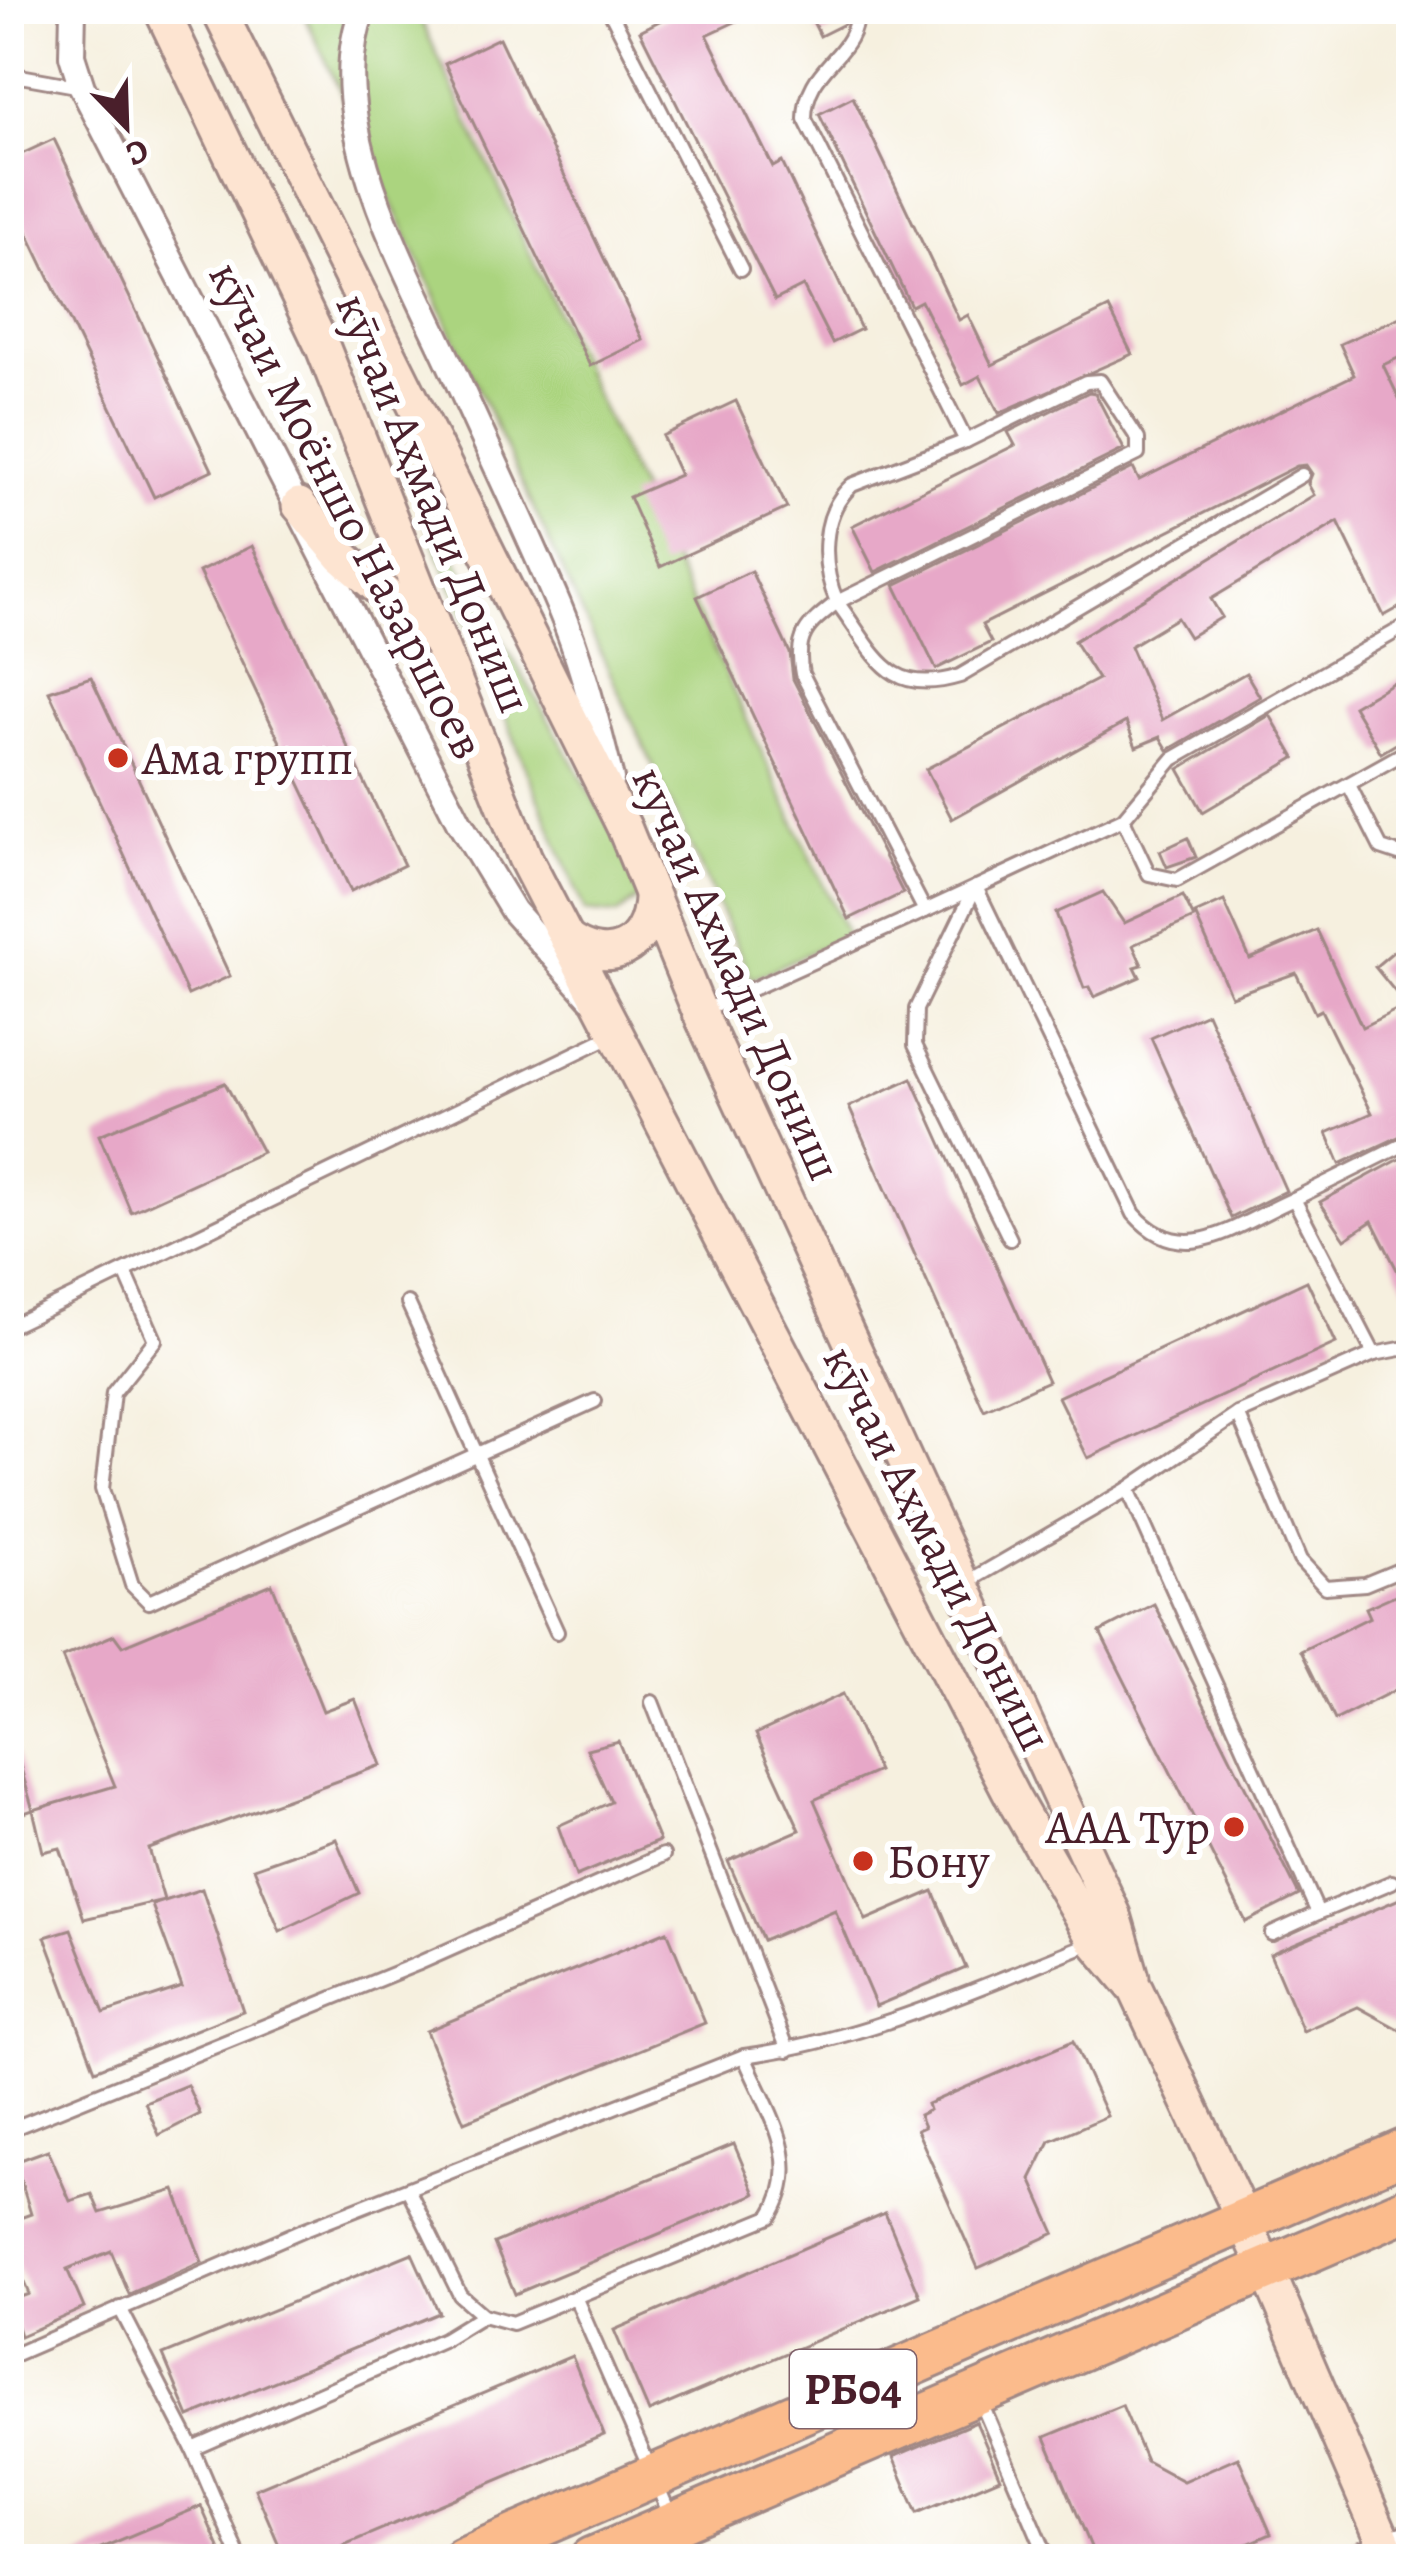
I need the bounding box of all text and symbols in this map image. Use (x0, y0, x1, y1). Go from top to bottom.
north arrow (66, 66, 186, 186)
text: С (119, 128, 156, 178)
street label: кӯчаи Моёншо Назаршоев (193, 250, 501, 770)
street label: кӯчаи Аҳмади Дониш (320, 283, 548, 723)
place label: Ама групп (141, 725, 354, 791)
marker: Ама групп (105, 745, 131, 771)
street label: кучаи Ахмади Дониш (616, 755, 858, 1191)
street label: кӯчаи Аҳмади Дониш (807, 1334, 1069, 1762)
place label: ААА Тур (1045, 1794, 1210, 1860)
marker: ААА Тур (1221, 1814, 1247, 1840)
place label: Бону (887, 1828, 990, 1894)
marker: Бону (850, 1848, 876, 1874)
road number: РБ04 (790, 2350, 916, 2428)

